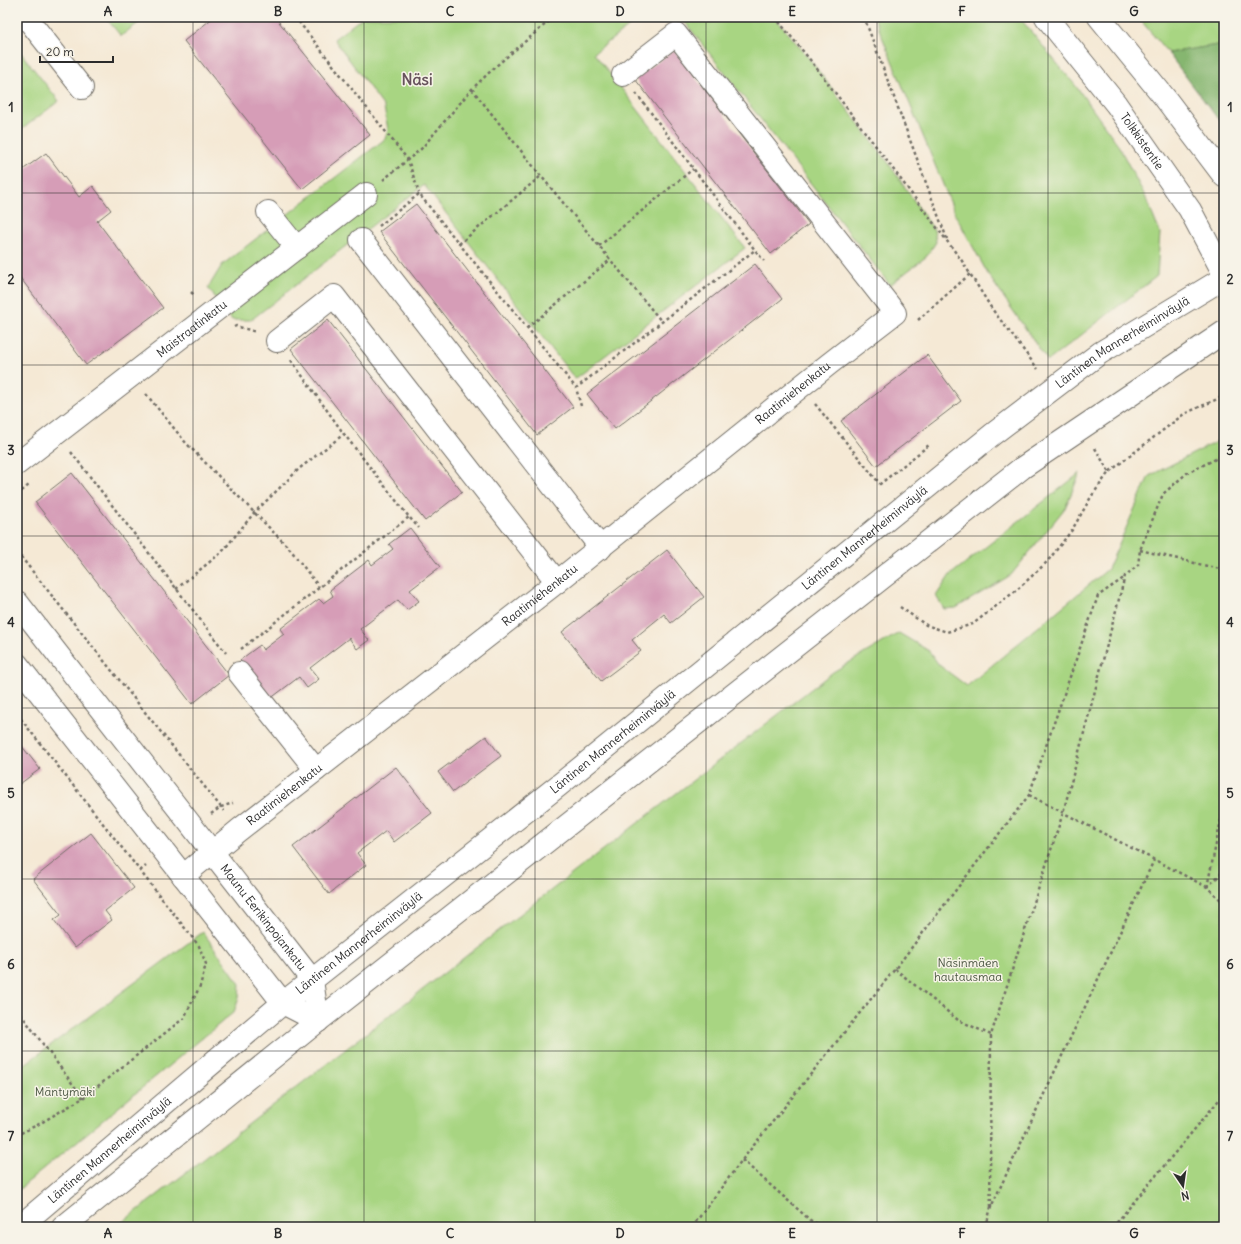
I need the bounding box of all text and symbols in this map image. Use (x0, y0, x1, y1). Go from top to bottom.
text: A (104, 3, 113, 20)
text: B (274, 3, 283, 20)
text: C (446, 3, 455, 20)
text: D (615, 3, 625, 20)
text: E (788, 3, 796, 20)
text: F (958, 3, 966, 20)
text: G (1129, 3, 1139, 20)
scale bar (40, 38, 113, 64)
text: 20 m (46, 44, 74, 59)
district label: Näsi (402, 69, 432, 89)
text: 1 (8, 99, 14, 116)
text: 1 (1227, 99, 1233, 116)
street label: Tolkkistentie (1117, 110, 1167, 172)
text: 2 (7, 271, 15, 288)
text: 2 (1226, 271, 1234, 288)
street label: Läntinen Mannerheiminväylä (1052, 293, 1192, 391)
street label: Maistraatinkatu (153, 296, 230, 360)
street label: Raatimiehenkatu (752, 358, 833, 427)
text: 3 (7, 442, 15, 459)
text: 3 (1226, 442, 1234, 459)
street label: Läntinen Mannerheiminväylä (799, 482, 930, 593)
street label: Raatimiehenkatu (499, 561, 580, 629)
text: 4 (7, 614, 15, 631)
text: 4 (1226, 614, 1234, 631)
street label: Läntinen Mannerheiminväylä (547, 686, 678, 796)
street label: Raatimiehenkatu (243, 760, 325, 828)
text: 5 (7, 785, 15, 802)
text: 5 (1226, 785, 1234, 802)
street label: Maunu Eerikinpojankatu (217, 861, 310, 973)
street label: Läntinen Mannerheiminväylä (292, 888, 425, 997)
park label: Näsinmäen hautausmaa (934, 955, 1002, 984)
text: 6 (7, 956, 15, 973)
text: 6 (1226, 956, 1234, 973)
park label: Mäntymäki (35, 1084, 95, 1099)
street label: Läntinen Mannerheiminväylä (45, 1093, 174, 1206)
text: 7 (8, 1128, 15, 1145)
text: 7 (1227, 1128, 1234, 1145)
north arrow (1163, 1166, 1203, 1206)
text: N (1180, 1188, 1191, 1203)
text: A (104, 1225, 113, 1242)
text: B (274, 1225, 283, 1242)
text: C (446, 1225, 455, 1242)
text: D (615, 1225, 625, 1242)
text: E (788, 1225, 796, 1242)
text: F (958, 1225, 966, 1242)
text: G (1129, 1225, 1139, 1242)

